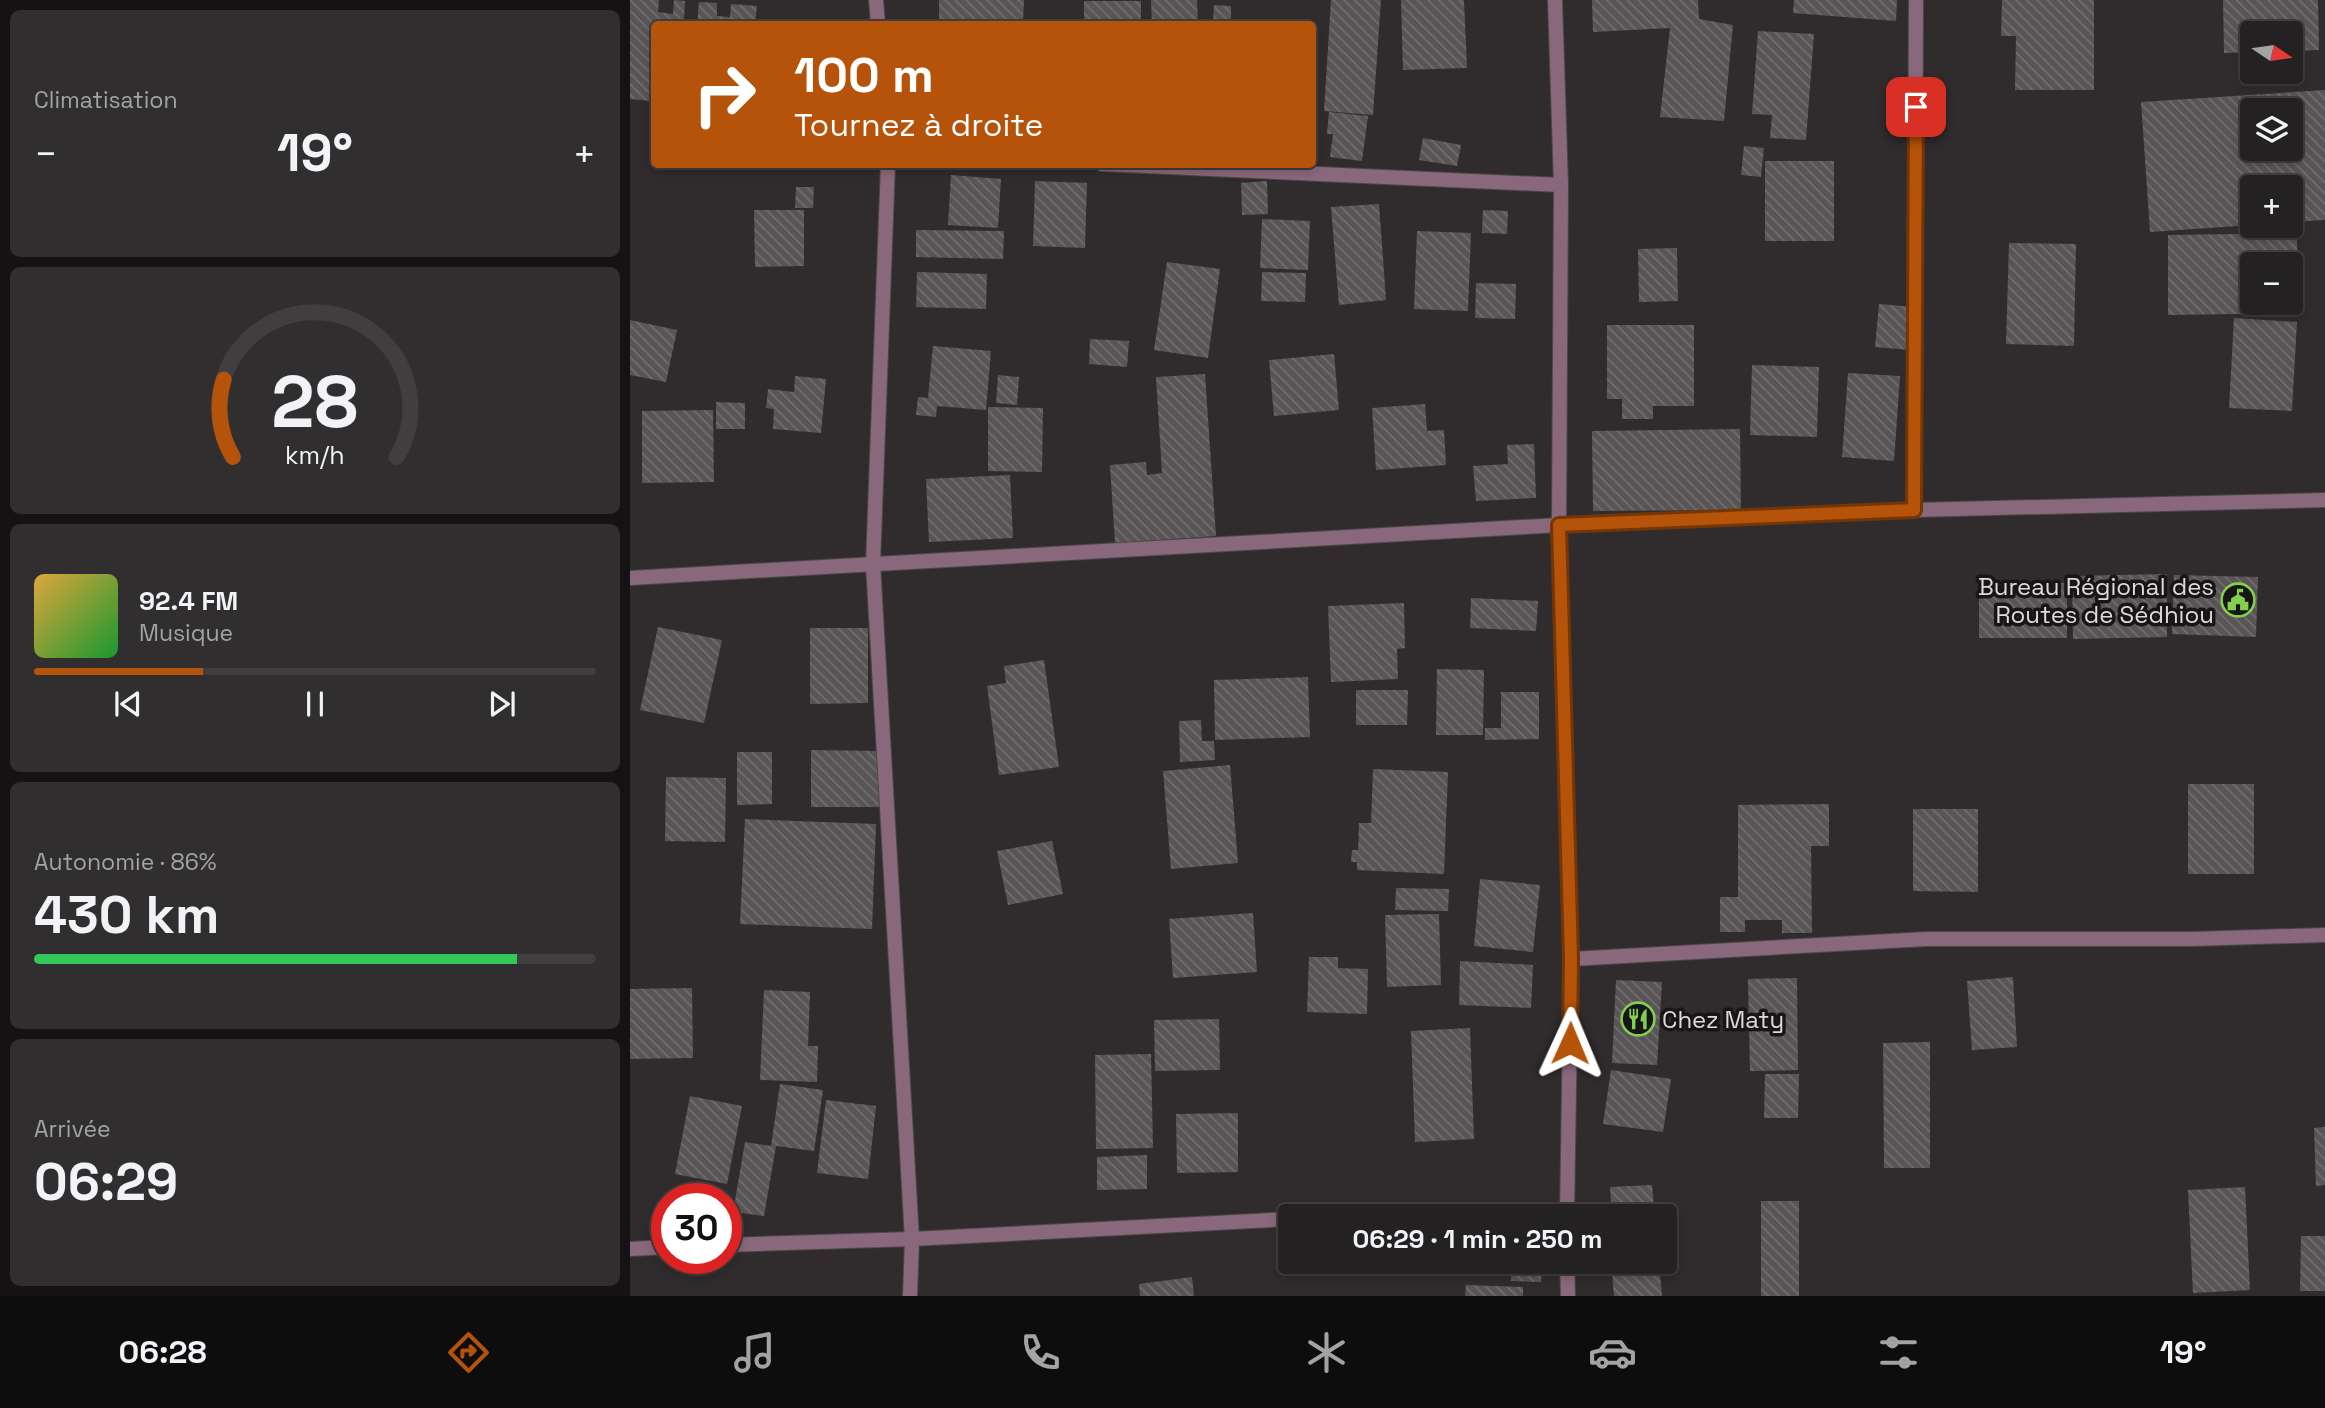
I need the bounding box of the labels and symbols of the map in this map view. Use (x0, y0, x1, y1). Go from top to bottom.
north arrow (2240, 21, 2303, 84)
pin (1886, 77, 1946, 137)
place label: Bureau Régional des Routes de Sédhiou (1978, 571, 2214, 630)
public building icon: Bureau Régional des Routes de Sédhiou (2219, 581, 2257, 619)
restaurant icon: Chez Maty (1619, 1000, 1657, 1038)
place label: Chez Maty (1662, 1004, 1784, 1035)
position arrow (1533, 1006, 1607, 1080)
speed limit sign: 30 (651, 1183, 742, 1274)

